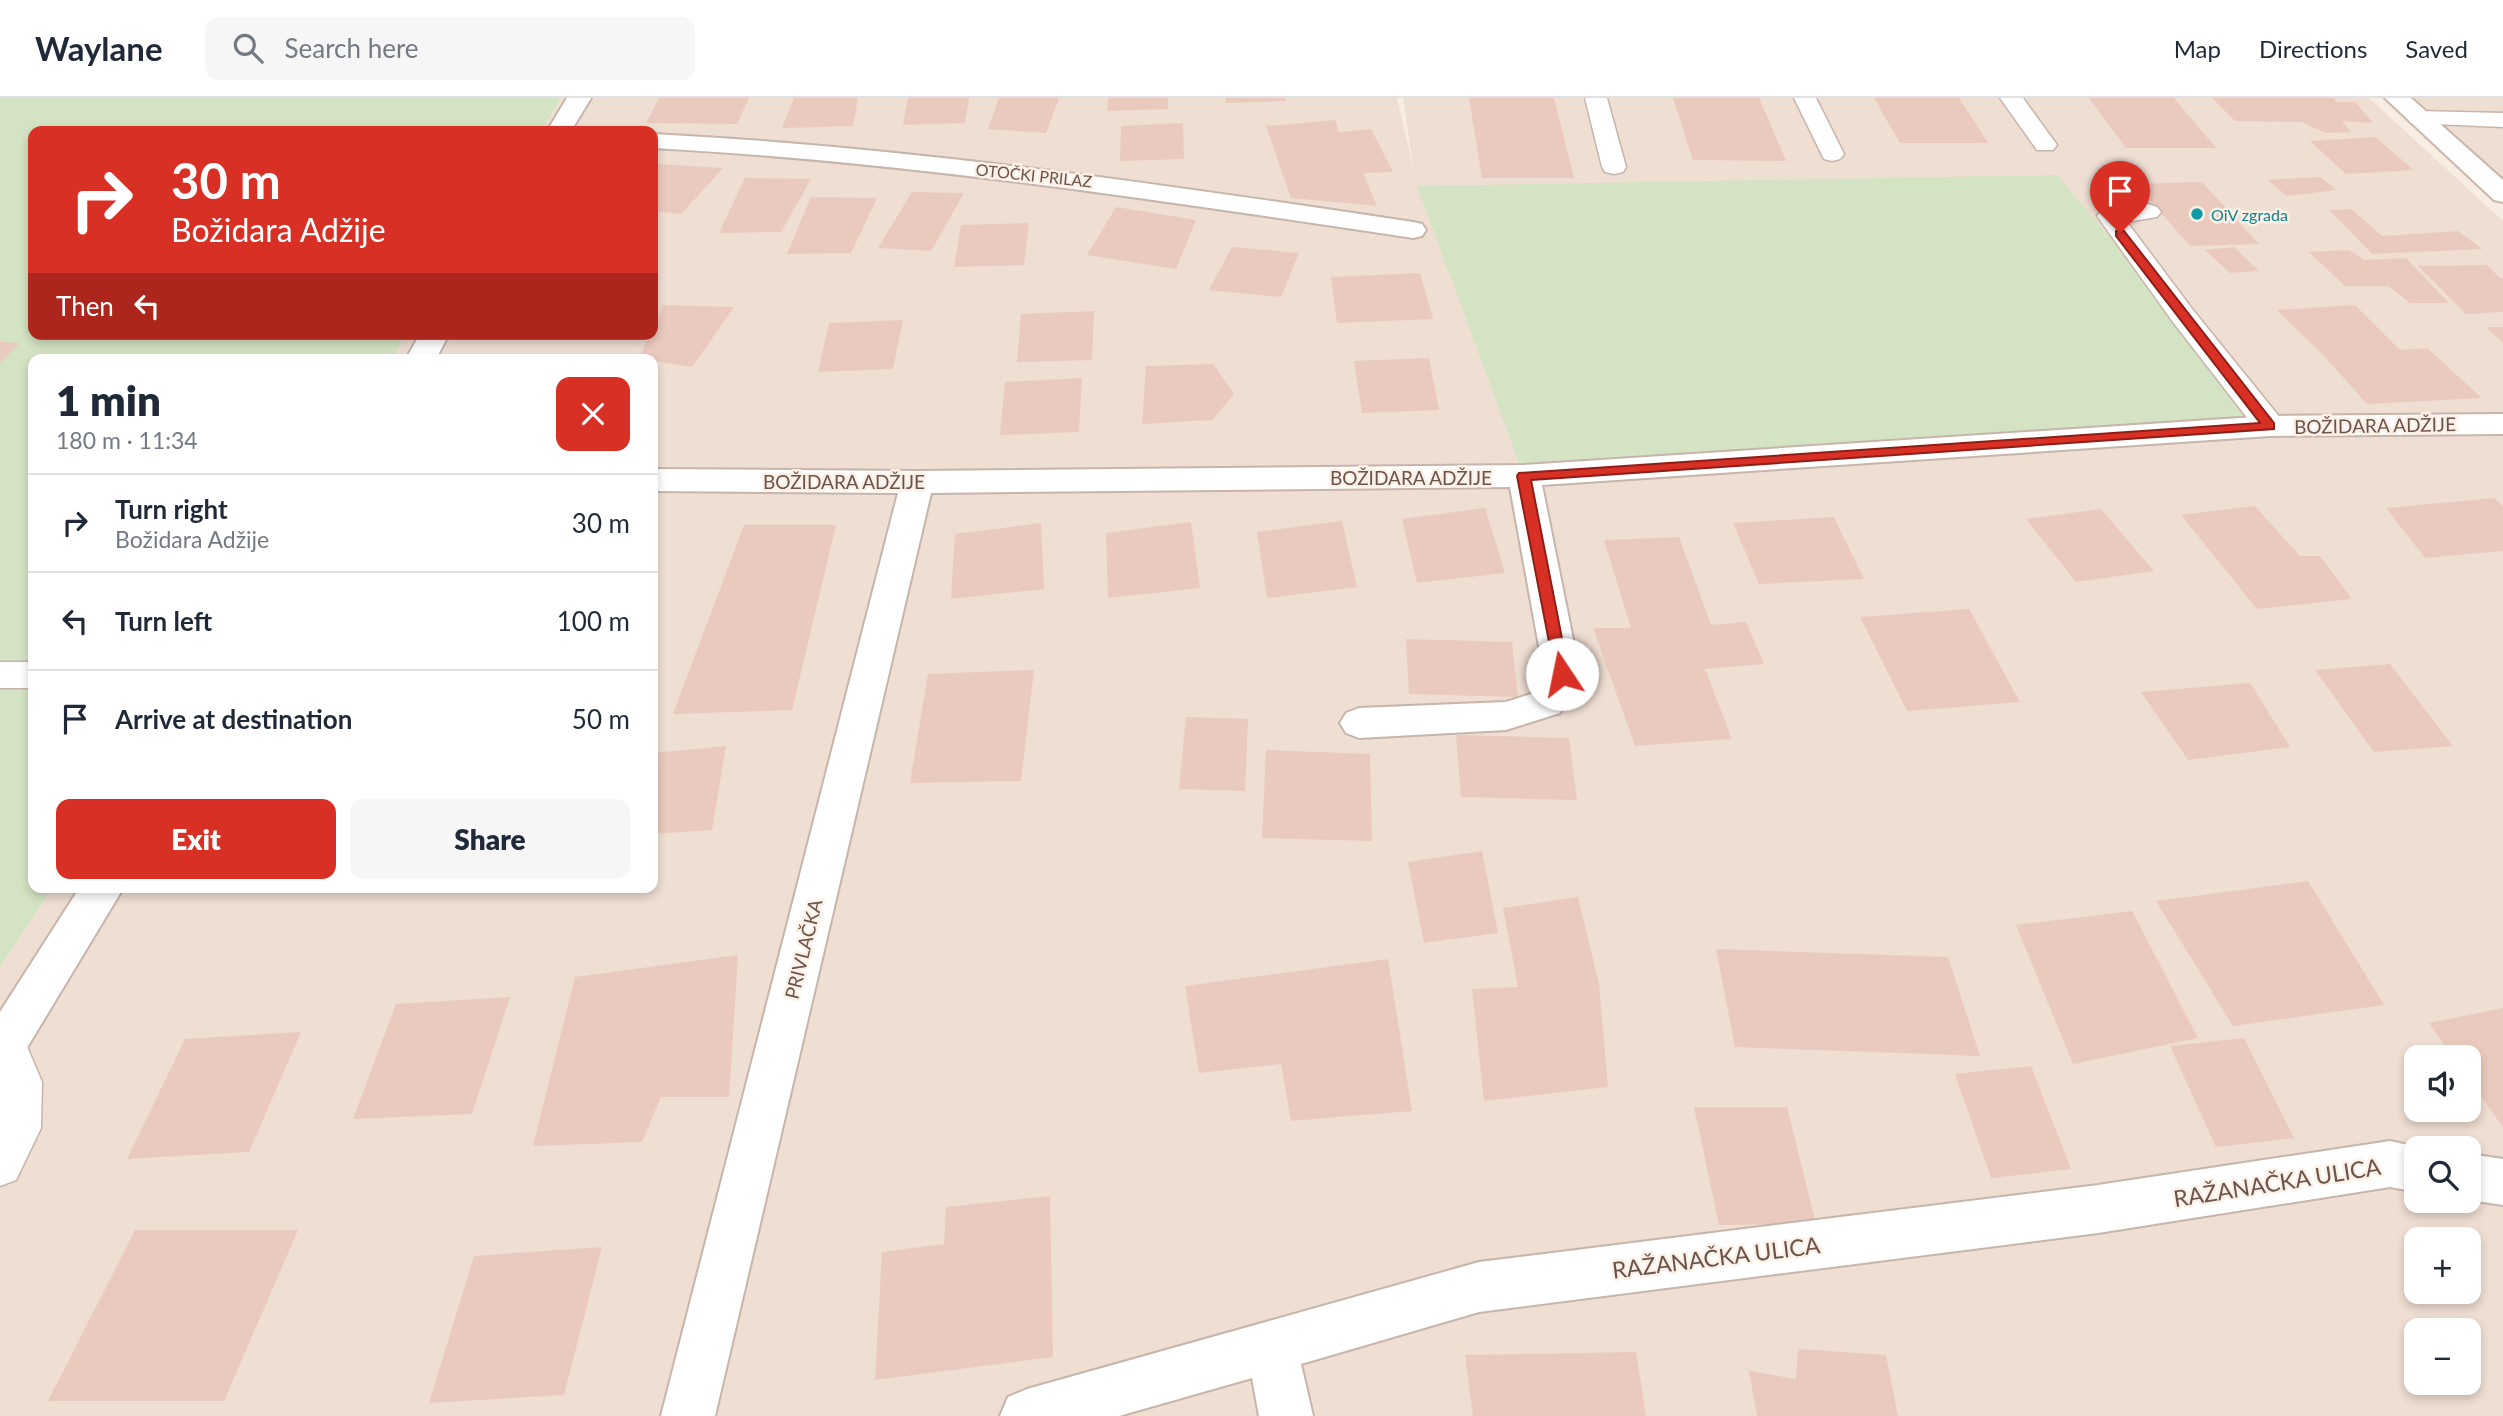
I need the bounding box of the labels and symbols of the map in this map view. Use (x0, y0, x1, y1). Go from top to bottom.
street label: OTOČKI PRILAZ (975, 159, 1093, 191)
pin (2090, 161, 2150, 233)
place label: OiV zgrada (2211, 205, 2288, 224)
marker: OiV zgrada (2189, 206, 2205, 222)
street label: BOŽIDARA ADŽIJE (2294, 412, 2456, 438)
street label: BOŽIDARA ADŽIJE (1330, 466, 1492, 489)
street label: BOŽIDARA ADŽIJE (763, 470, 925, 493)
position arrow (1525, 637, 1599, 711)
street label: PRIVLAČKA (780, 897, 827, 1001)
street label: RAŽANAČKA ULICA (2171, 1152, 2383, 1212)
street label: RAŽANAČKA ULICA (1610, 1230, 1822, 1284)

